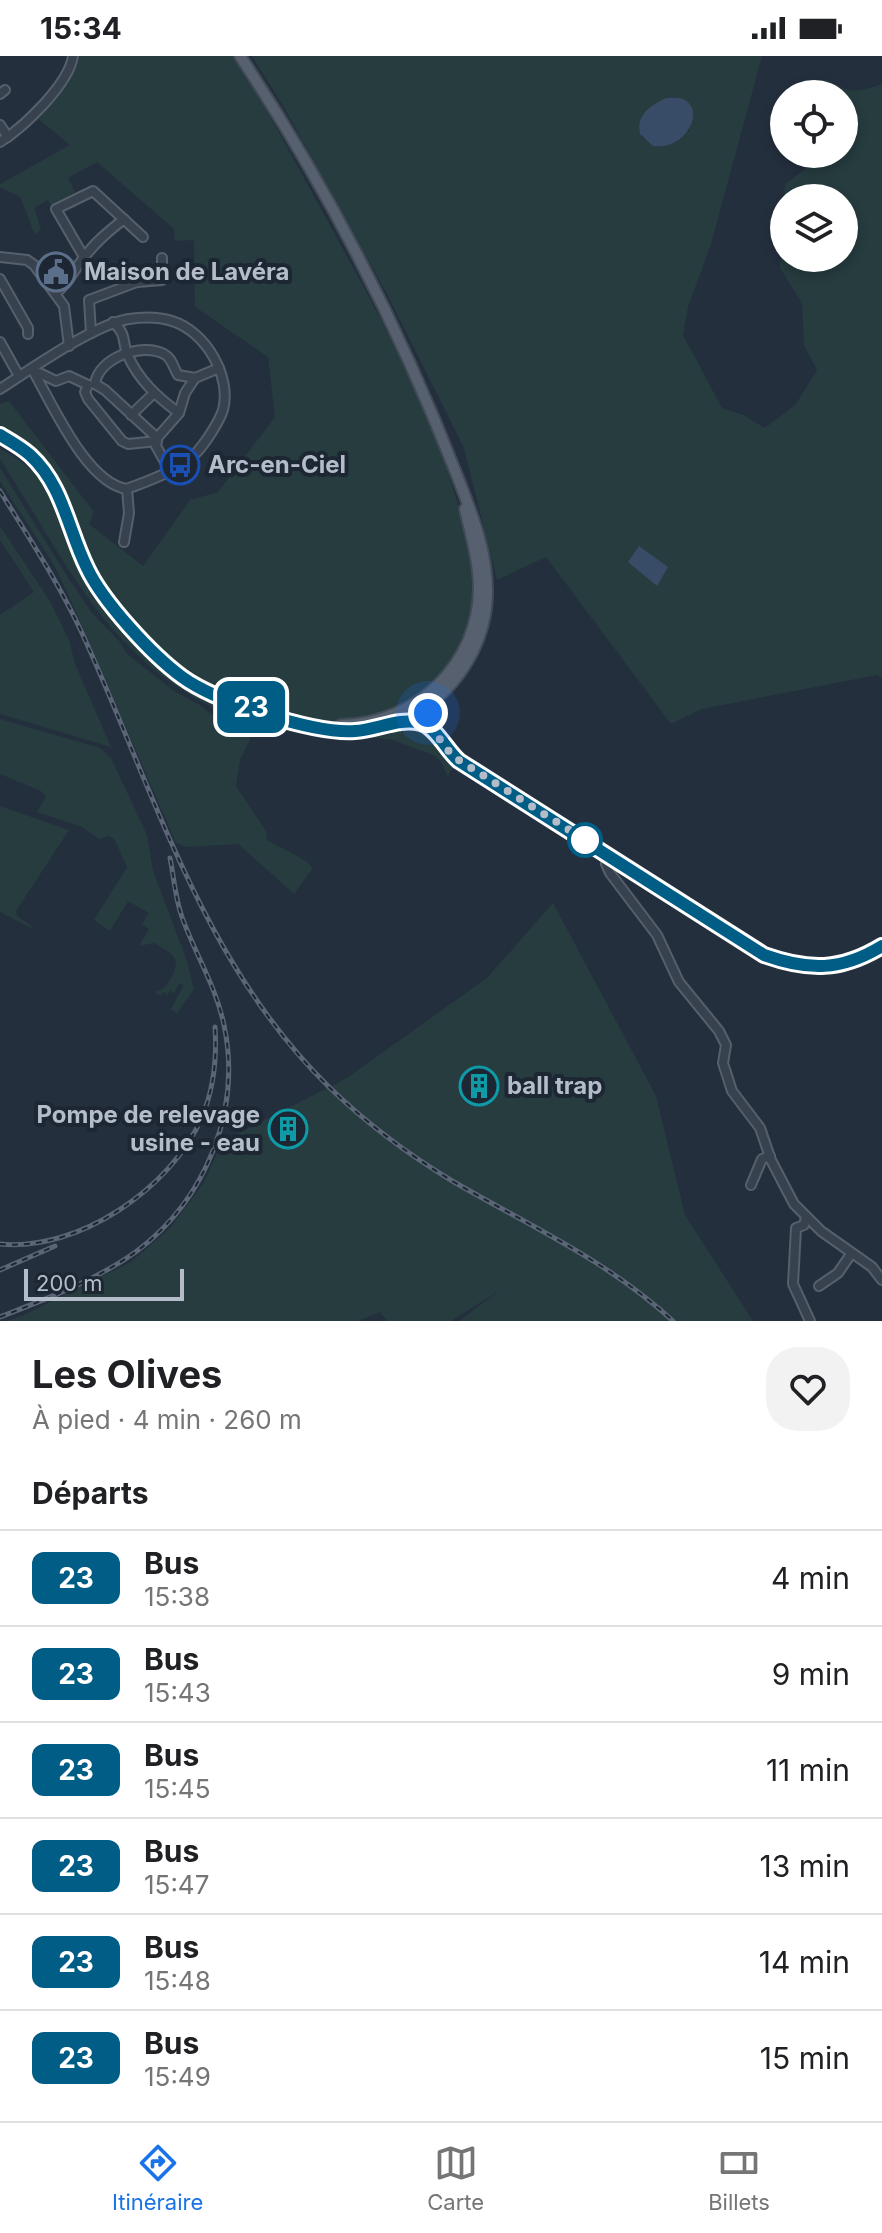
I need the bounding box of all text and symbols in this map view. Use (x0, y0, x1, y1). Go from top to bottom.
text: 15:34 (40, 10, 122, 46)
map controls (770, 80, 858, 272)
button: locate (770, 80, 858, 168)
button: layers (770, 184, 858, 272)
public building icon: Maison de Lavéra (35, 251, 77, 293)
place label: Maison de Lavéra (84, 257, 289, 286)
bus stop icon: Arc-en-Ciel (159, 444, 201, 486)
place label: Arc-en-Ciel (208, 450, 346, 479)
line badge: 23 (215, 681, 287, 733)
text: 23 (233, 690, 269, 724)
your location (408, 693, 448, 733)
unlabelled marker (568, 823, 602, 857)
building icon: ball trap (458, 1065, 500, 1107)
place label: ball trap (507, 1071, 602, 1100)
place label: Pompe de relevage usine - eau (36, 1100, 260, 1157)
building icon: Pompe de relevage usine - eau (267, 1108, 309, 1150)
scale bar (24, 1265, 184, 1301)
text: 200 m (36, 1270, 103, 1296)
button: heart (766, 1347, 850, 1431)
text: Les Olives (32, 1351, 222, 1397)
text: À pied · 4 min · 260 m (32, 1404, 302, 1435)
text: Départs (32, 1475, 149, 1511)
text: Bus (144, 1545, 199, 1581)
text: 4 min (771, 1560, 850, 1596)
text: 23 (58, 1561, 94, 1595)
text: 15:38 (144, 1581, 210, 1612)
text: Bus (144, 1641, 199, 1677)
text: 9 min (772, 1656, 850, 1692)
text: 23 (58, 1657, 94, 1691)
text: 15:43 (144, 1677, 211, 1708)
text: Bus (144, 1737, 199, 1773)
text: 11 min (766, 1752, 850, 1788)
text: 23 (58, 1753, 94, 1787)
text: 15:45 (144, 1773, 210, 1804)
text: Bus (144, 1833, 199, 1869)
text: 13 min (760, 1848, 850, 1884)
text: 23 (58, 1849, 94, 1883)
text: 15:47 (144, 1869, 209, 1900)
text: Bus (144, 1929, 199, 1965)
text: 14 min (759, 1944, 850, 1980)
text: 23 (58, 1945, 94, 1979)
text: 15:48 (144, 1965, 211, 1996)
text: Bus (144, 2025, 199, 2061)
text: 15 min (760, 2040, 850, 2076)
text: 23 (58, 2041, 94, 2075)
text: 15:49 (144, 2061, 211, 2092)
tab: Itinéraire (112, 2141, 203, 2215)
tab: Carte (427, 2141, 484, 2215)
tab: Billets (708, 2141, 770, 2215)

